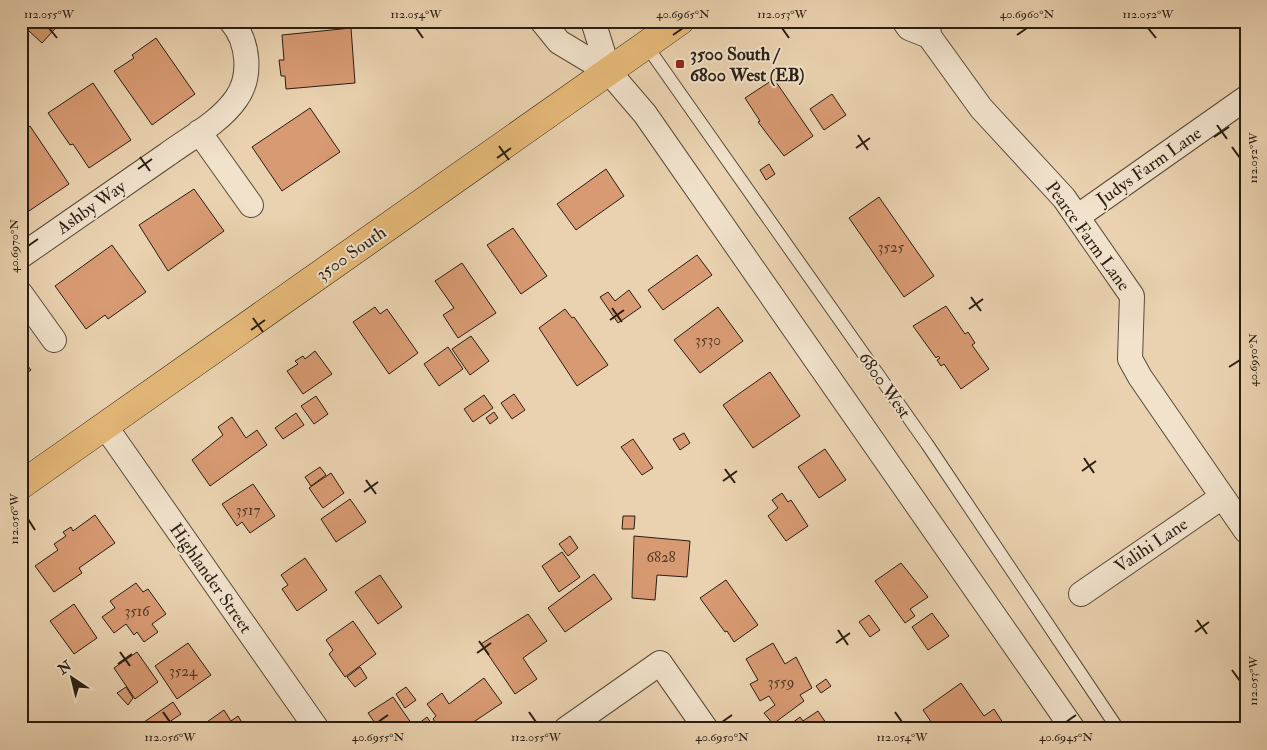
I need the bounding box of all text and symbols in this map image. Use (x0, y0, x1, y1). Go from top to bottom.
text: 112.055°W (24, 7, 75, 22)
text: 112.054°W (390, 7, 442, 22)
text: 40.6965°N (656, 7, 710, 22)
text: 112.053°W (757, 7, 808, 22)
text: 40.6960°N (1000, 7, 1054, 22)
text: 112.052°W (1123, 7, 1174, 22)
place label: 3500 South / 6800 West (EB) (690, 43, 805, 87)
marker: 3500 South / 6800 West (EB) (674, 58, 686, 70)
street label: Judys Farm Lane (1092, 121, 1207, 212)
text: 112.052°W (1246, 132, 1261, 183)
street label: Ashby Way (51, 175, 131, 240)
street label: Pearce Farm Lane (1040, 177, 1135, 296)
text: 40.6970°N (7, 219, 22, 273)
street label: 3500 South (312, 221, 391, 286)
house number: 3525 (878, 238, 905, 257)
house number: 3530 (695, 331, 721, 350)
text: 40.6950°N (1246, 333, 1261, 387)
street label: 6800 West (853, 348, 916, 423)
text: 112.056°W (7, 493, 22, 544)
house number: 3517 (236, 501, 260, 520)
street label: Valihi Lane (1110, 512, 1193, 578)
street label: Highlander Street (164, 519, 257, 638)
house number: 6828 (646, 548, 676, 567)
house number: 3516 (124, 602, 151, 621)
north arrow (48, 652, 98, 702)
text: 112.053°W (1246, 655, 1261, 706)
text: N (54, 657, 75, 679)
house number: 3524 (169, 662, 198, 681)
house number: 3559 (768, 673, 794, 692)
text: 112.056°W (145, 730, 196, 745)
text: 40.6955°N (352, 730, 405, 745)
text: 112.055°W (511, 730, 562, 745)
text: 40.6950°N (695, 730, 749, 745)
text: 112.054°W (876, 730, 928, 745)
text: 40.6945°N (1039, 730, 1093, 745)

